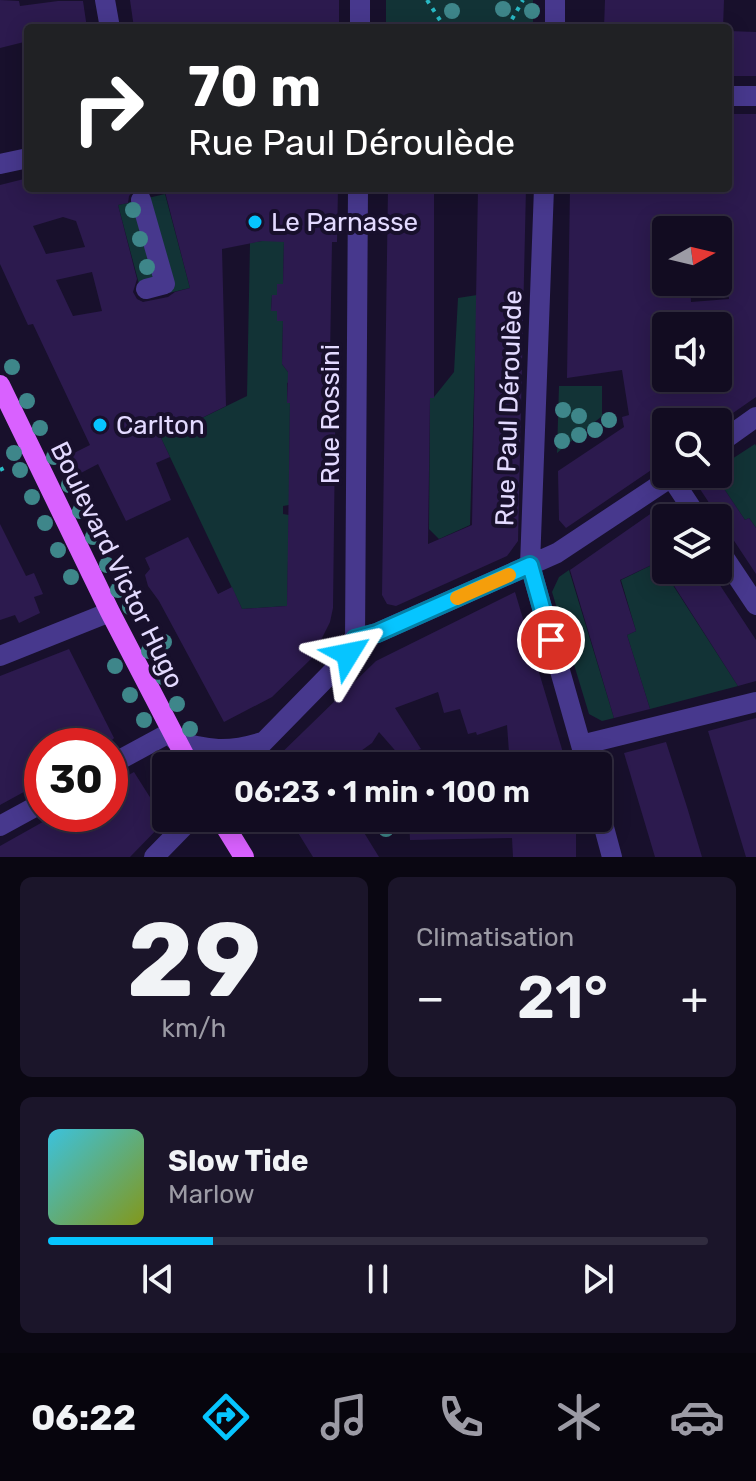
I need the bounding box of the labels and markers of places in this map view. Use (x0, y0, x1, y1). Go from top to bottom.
place label: Le Parnasse (271, 207, 418, 238)
marker: Le Parnasse (246, 213, 264, 231)
place label: Carlton (116, 410, 205, 441)
marker: Carlton (91, 416, 109, 434)
pin (517, 606, 585, 674)

